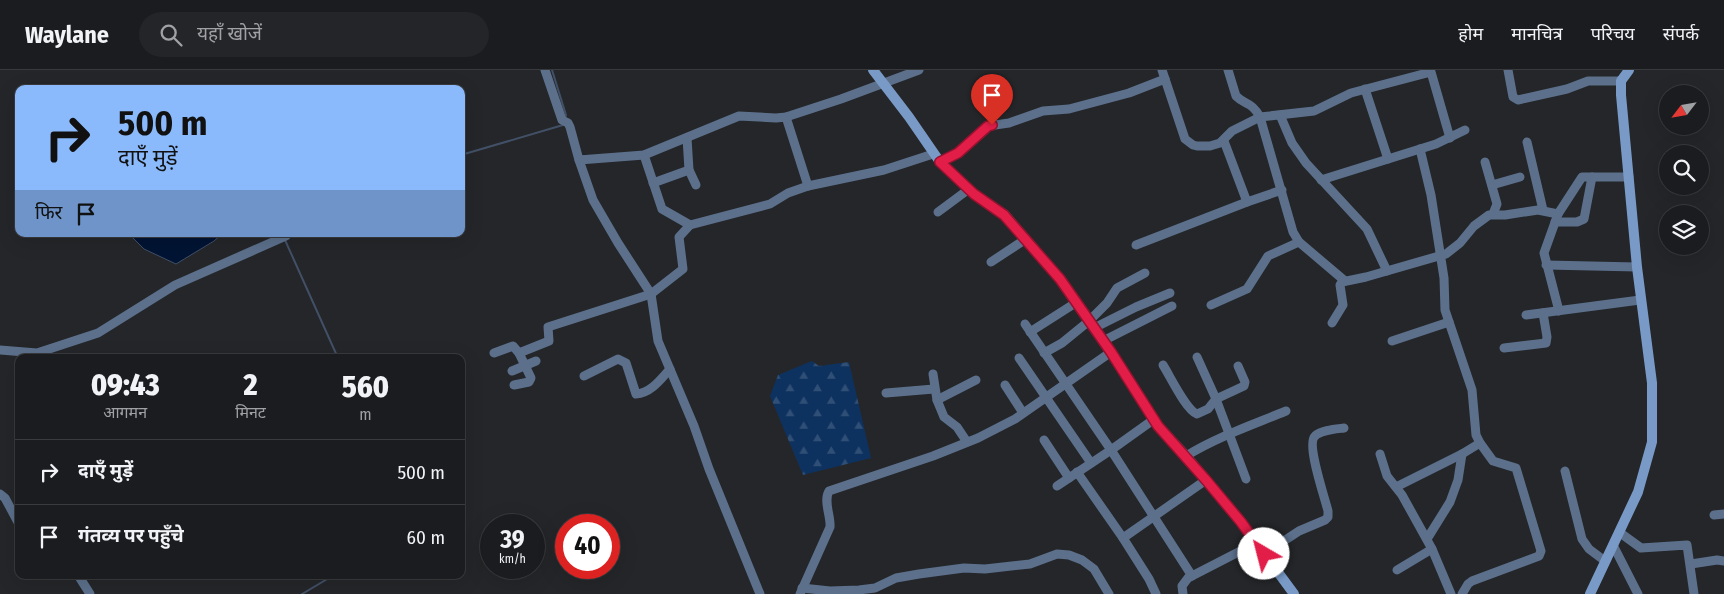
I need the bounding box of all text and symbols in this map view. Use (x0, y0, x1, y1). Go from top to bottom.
search box (139, 12, 489, 57)
text: Waylane (25, 21, 109, 49)
icon: search (157, 21, 185, 49)
text: यहाँ खोजें (197, 22, 262, 45)
text: होम (1458, 23, 1483, 45)
text: मानचित्र (1511, 23, 1563, 45)
text: परिचय (1591, 23, 1635, 45)
text: संपर्क (1663, 23, 1699, 45)
pin (971, 74, 1013, 125)
icon: arrive (978, 81, 1006, 109)
north arrow (1659, 85, 1709, 135)
map controls (1659, 85, 1709, 255)
text: 500 m (118, 102, 207, 144)
icon: right (35, 105, 100, 170)
text: दाएँ मुड़ें (118, 144, 178, 171)
button: search (1659, 145, 1709, 195)
icon: arrive (72, 200, 100, 228)
text: फिर (35, 201, 62, 224)
button: layers (1659, 205, 1709, 255)
text: 09:43 (91, 367, 160, 403)
text: 2 (244, 367, 258, 403)
text: 560 (342, 369, 389, 405)
text: आगमन (103, 403, 147, 422)
text: मिनट (235, 403, 266, 422)
text: m (359, 405, 372, 424)
icon: right (35, 458, 63, 486)
text: दाएँ मुड़ें (78, 459, 133, 482)
text: 500 m (397, 461, 445, 484)
speed limit sign: 40 (555, 514, 620, 579)
icon: arrive (35, 523, 63, 551)
text: गंतव्य पर पहुँचे (78, 524, 184, 547)
text: 39 (500, 525, 525, 555)
text: 60 m (407, 526, 445, 549)
position arrow (1237, 527, 1289, 579)
text: km/h (499, 552, 526, 566)

